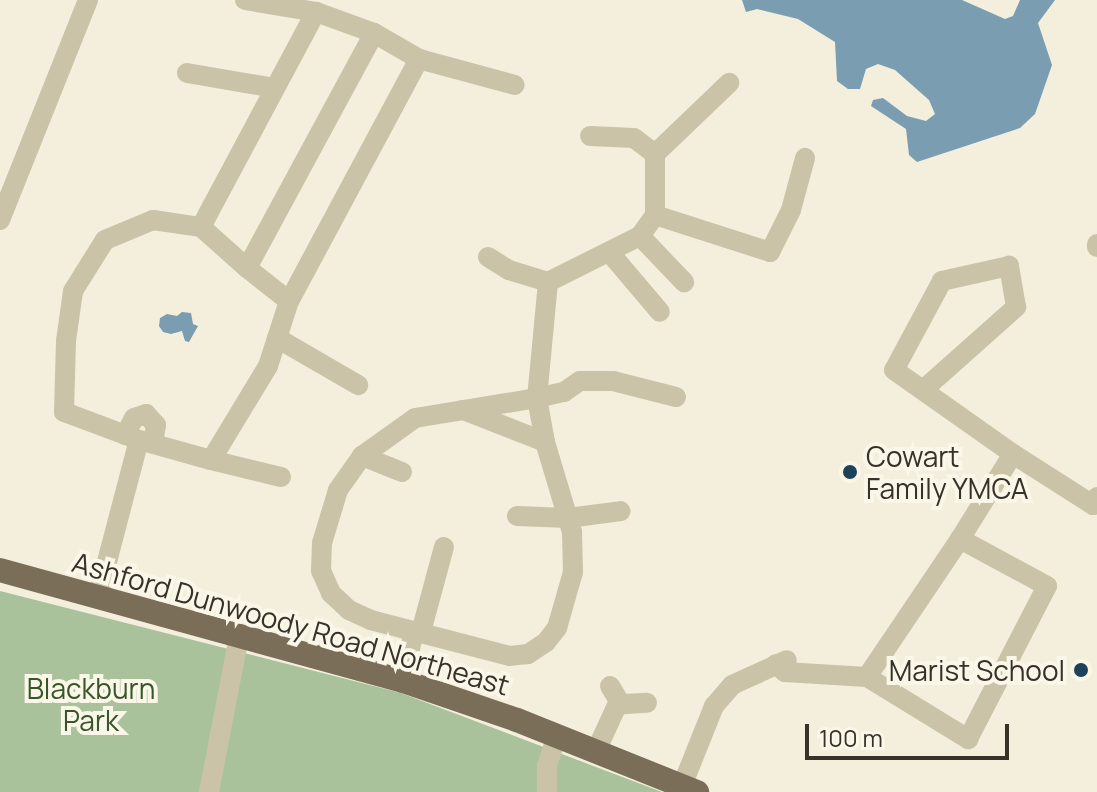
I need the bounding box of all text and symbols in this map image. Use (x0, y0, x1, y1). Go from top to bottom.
place label: Cowart Family YMCA (866, 439, 1029, 505)
marker: Cowart Family YMCA (841, 463, 859, 481)
street label: Ashford Dunwoody Road Northeast (69, 544, 513, 702)
place label: Marist School (889, 653, 1065, 687)
marker: Marist School (1072, 661, 1090, 679)
park label: Blackburn Park (27, 671, 155, 737)
scale bar (809, 708, 1013, 758)
text: 100 m (819, 721, 883, 754)

